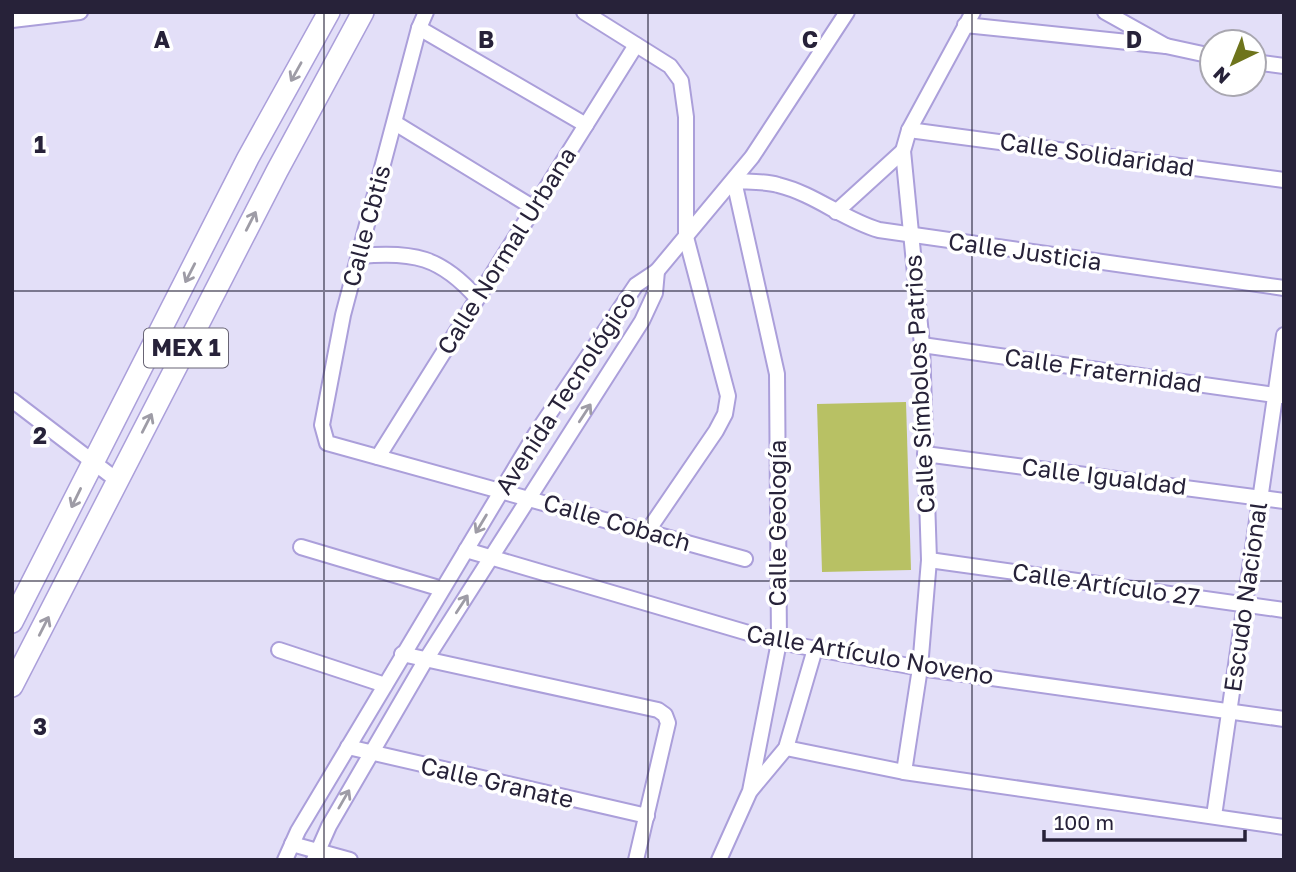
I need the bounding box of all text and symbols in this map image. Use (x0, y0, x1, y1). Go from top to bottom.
text: A (154, 25, 171, 53)
text: B (478, 25, 494, 53)
text: C (802, 25, 818, 53)
text: D (1126, 25, 1142, 53)
north arrow (1198, 28, 1268, 98)
one-way arrow (289, 61, 302, 82)
text: N (1208, 62, 1234, 89)
street label: Calle Solidaridad (998, 126, 1196, 182)
text: 1 (34, 130, 46, 158)
street label: Calle Normal Urbana (430, 141, 581, 359)
street label: Calle Cbtis (335, 162, 396, 290)
one-way arrow (245, 211, 259, 232)
street label: Calle Justicia (947, 225, 1104, 276)
street label: Calle Símbolos Patrios (897, 254, 940, 514)
one-way arrow (183, 262, 197, 283)
street label: Avenida Tecnológico (488, 285, 641, 499)
road number: MEX 1 (144, 328, 228, 368)
street label: Calle Fraternidad (1003, 341, 1204, 398)
one-way arrow (578, 404, 592, 423)
one-way arrow (141, 413, 155, 434)
text: 2 (33, 421, 47, 449)
street label: Calle Geología (762, 440, 791, 606)
street label: Calle Igualdad (1020, 451, 1188, 500)
one-way arrow (69, 487, 83, 508)
street label: Calle Cobach (540, 487, 694, 556)
street label: Escudo Nacional (1217, 500, 1272, 694)
one-way arrow (474, 514, 488, 534)
street label: Calle Artículo 27 (1011, 556, 1202, 611)
one-way arrow (454, 595, 469, 614)
one-way arrow (37, 616, 51, 637)
street label: Calle Artículo Noveno (744, 617, 996, 690)
text: 3 (33, 712, 47, 740)
street label: Calle Granate (418, 750, 577, 813)
one-way arrow (338, 789, 351, 810)
scale bar (1044, 798, 1245, 842)
text: 100 m (1054, 809, 1114, 835)

